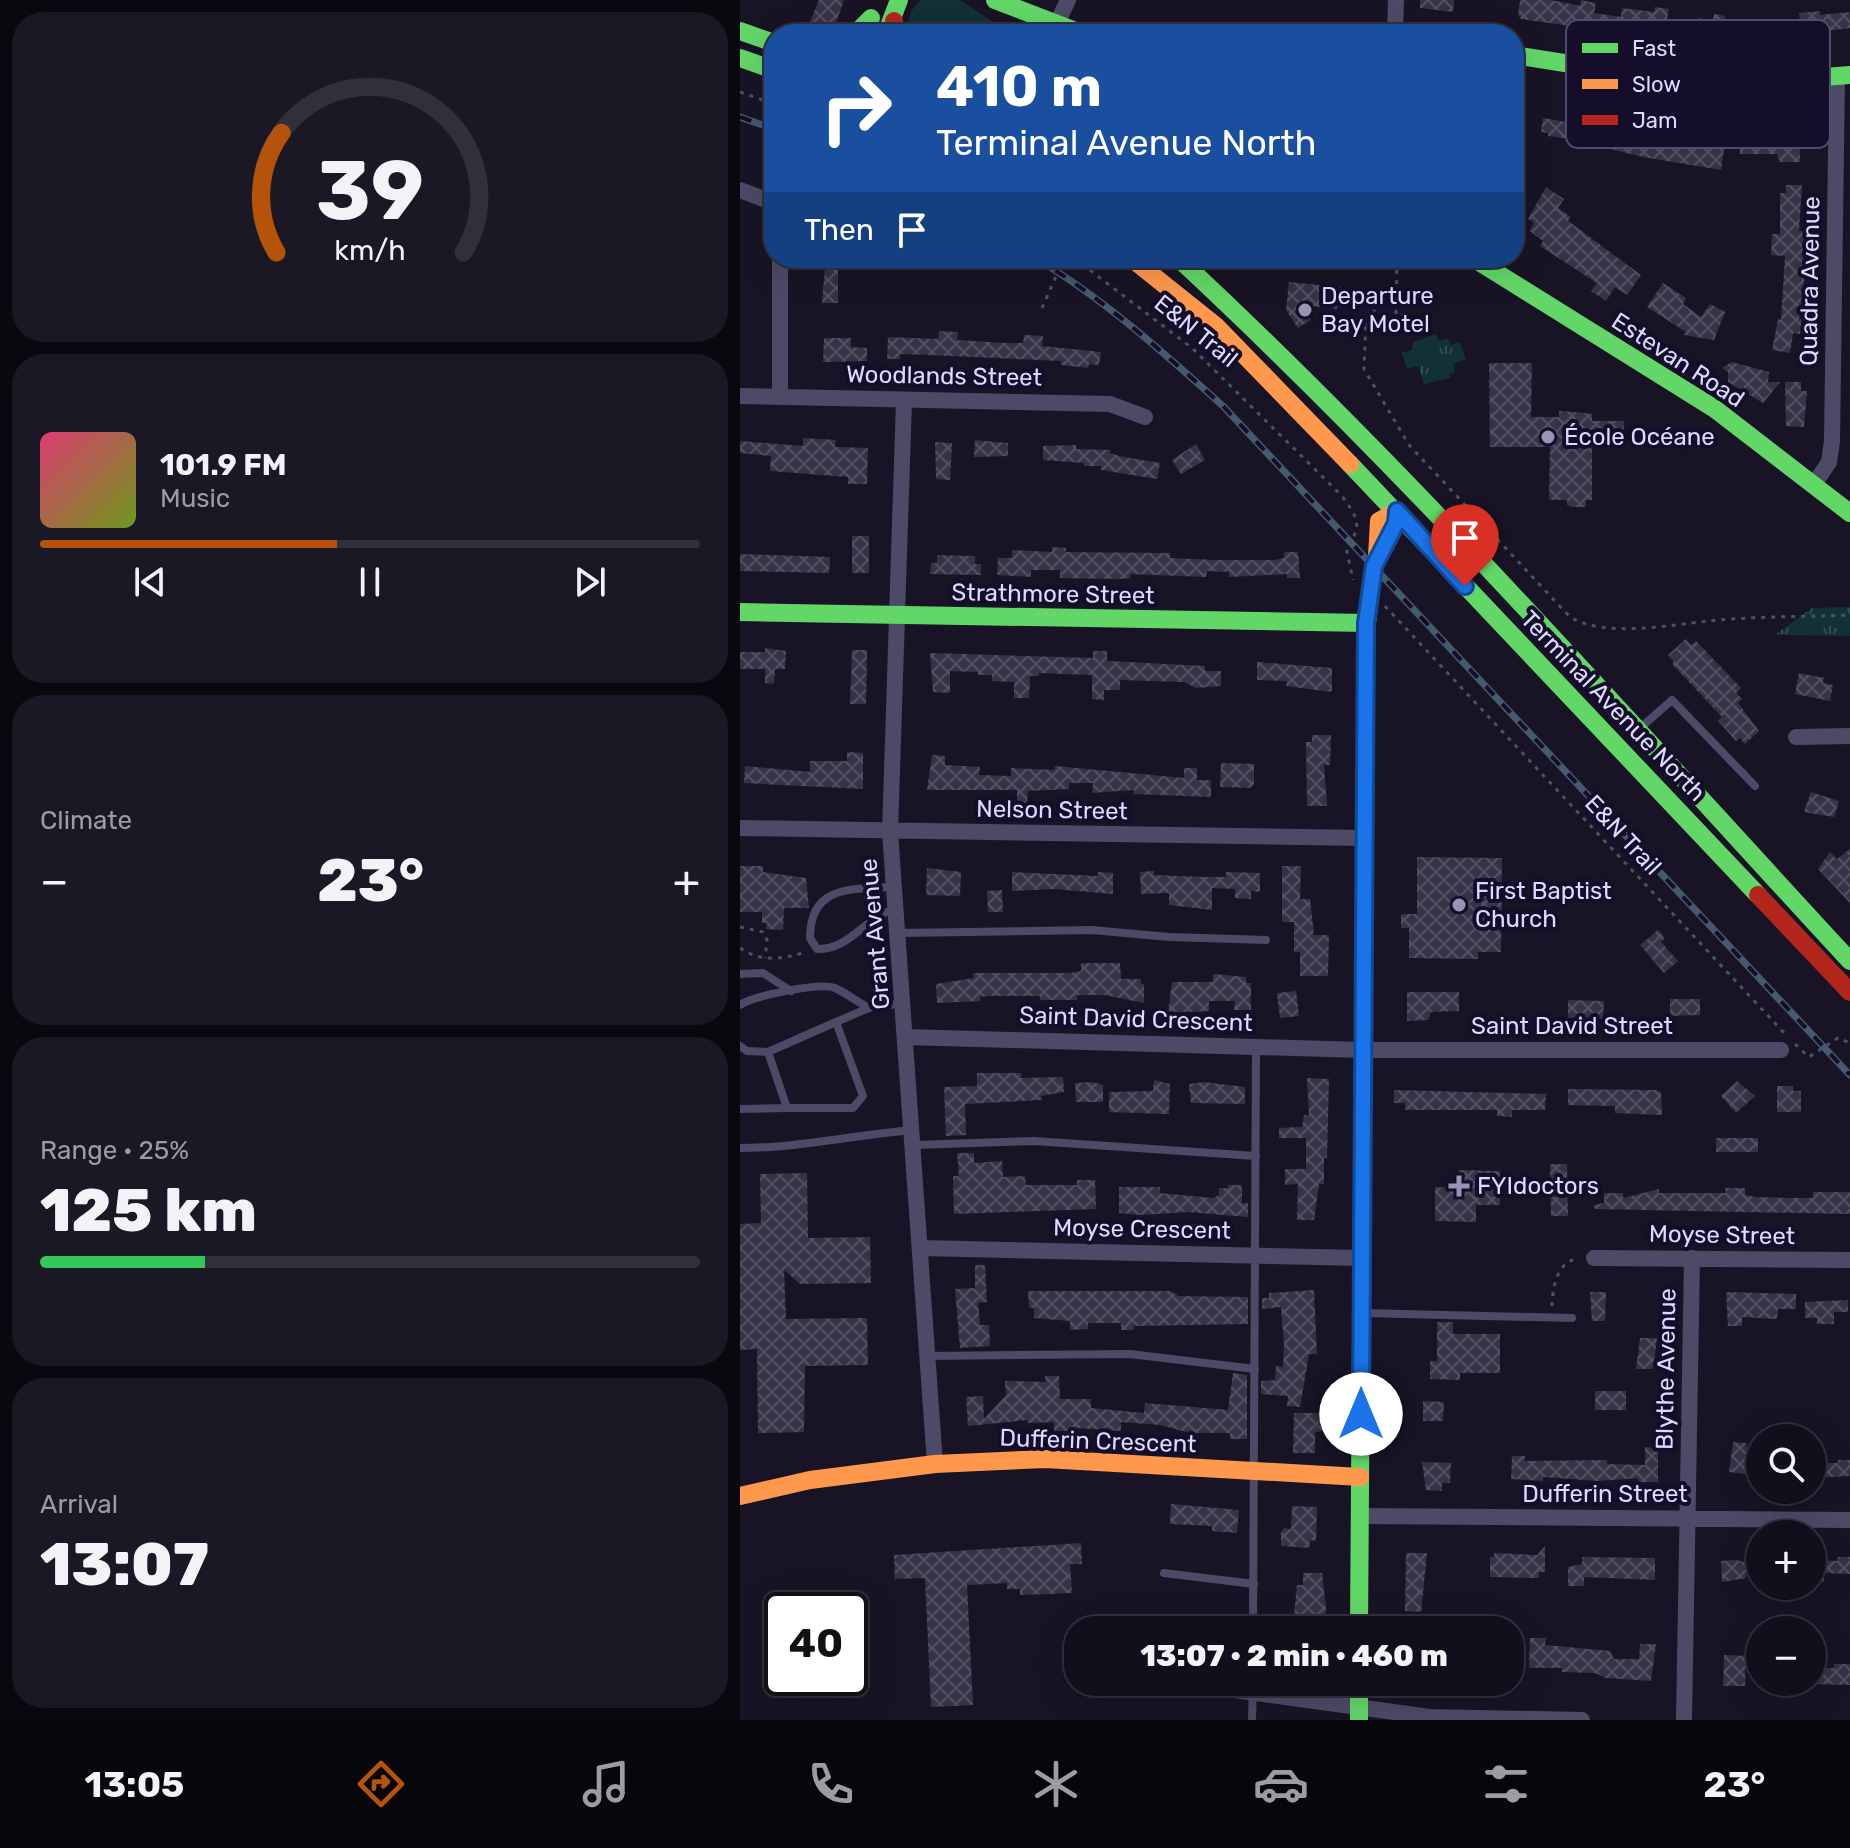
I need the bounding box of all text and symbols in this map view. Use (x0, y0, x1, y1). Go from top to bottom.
legend (1566, 20, 1830, 148)
text: Fast (1632, 35, 1677, 62)
text: 410 m (936, 54, 1102, 120)
icon: right (804, 56, 908, 160)
text: Slow (1632, 71, 1681, 98)
text: Jam (1632, 107, 1678, 134)
text: Terminal Avenue North (936, 121, 1317, 164)
text: 39 (316, 140, 424, 239)
street label: Quadra Avenue (1795, 196, 1825, 366)
icon: arrive (890, 208, 934, 252)
text: Then (804, 212, 874, 248)
text: km/h (334, 233, 406, 267)
place label: Departure Bay Motel (1321, 282, 1434, 338)
street label: E&N Trail (1149, 289, 1243, 373)
marker: Departure Bay Motel (1296, 301, 1314, 319)
street label: Estevan Road (1606, 307, 1750, 413)
street label: Woodlands Street (846, 360, 1042, 392)
place label: École Océane (1564, 423, 1715, 451)
marker: École Océane (1539, 428, 1557, 446)
text: 101.9 FM (160, 447, 287, 483)
text: Music (160, 483, 230, 514)
pin (1431, 504, 1499, 586)
icon: arrive (1443, 516, 1487, 560)
icon: previous (128, 560, 172, 604)
icon: pause (348, 560, 392, 604)
icon: next (568, 560, 612, 604)
street label: Strathmore Street (951, 578, 1155, 610)
street label: Terminal Avenue North (1515, 605, 1711, 807)
street label: E&N Trail (1579, 789, 1667, 881)
street label: Nelson Street (976, 795, 1128, 825)
text: Climate (40, 805, 132, 836)
text: 23° (317, 845, 424, 916)
text: − (40, 855, 69, 907)
text: + (673, 855, 700, 907)
street label: Grant Avenue (854, 857, 896, 1011)
place label: First Baptist Church (1475, 877, 1612, 933)
marker: First Baptist Church (1450, 896, 1468, 914)
street label: Saint David Crescent (1019, 1001, 1253, 1037)
street label: Saint David Street (1471, 1012, 1673, 1040)
text: Range · 25% (40, 1135, 189, 1166)
place label: FYIdoctors (1477, 1172, 1599, 1200)
text: 125 km (40, 1175, 257, 1246)
marker: FYIdoctors (1448, 1175, 1470, 1197)
street label: Moyse Crescent (1053, 1213, 1231, 1245)
street label: Moyse Street (1649, 1220, 1795, 1250)
street label: Blythe Avenue (1651, 1288, 1681, 1450)
position arrow (1319, 1372, 1403, 1456)
street label: Dufferin Crescent (999, 1424, 1197, 1458)
map controls (1746, 1424, 1826, 1696)
button: search (1746, 1424, 1826, 1504)
street label: Dufferin Street (1522, 1480, 1688, 1508)
text: Arrival (40, 1489, 118, 1520)
button: + (1746, 1520, 1826, 1600)
text: 13:07 (40, 1529, 209, 1600)
speed limit sign: 40 (764, 1592, 868, 1696)
button: − (1746, 1616, 1826, 1696)
text: 13:07 · 2 min · 460 m (1140, 1638, 1448, 1674)
icon: directions (353, 1756, 409, 1812)
icon: music (578, 1756, 634, 1812)
icon: phone (803, 1756, 859, 1812)
icon: climate (1028, 1756, 1084, 1812)
icon: car (1253, 1756, 1309, 1812)
icon: filters (1478, 1756, 1534, 1812)
text: 13:05 (85, 1763, 184, 1806)
text: 23° (1703, 1763, 1765, 1806)

